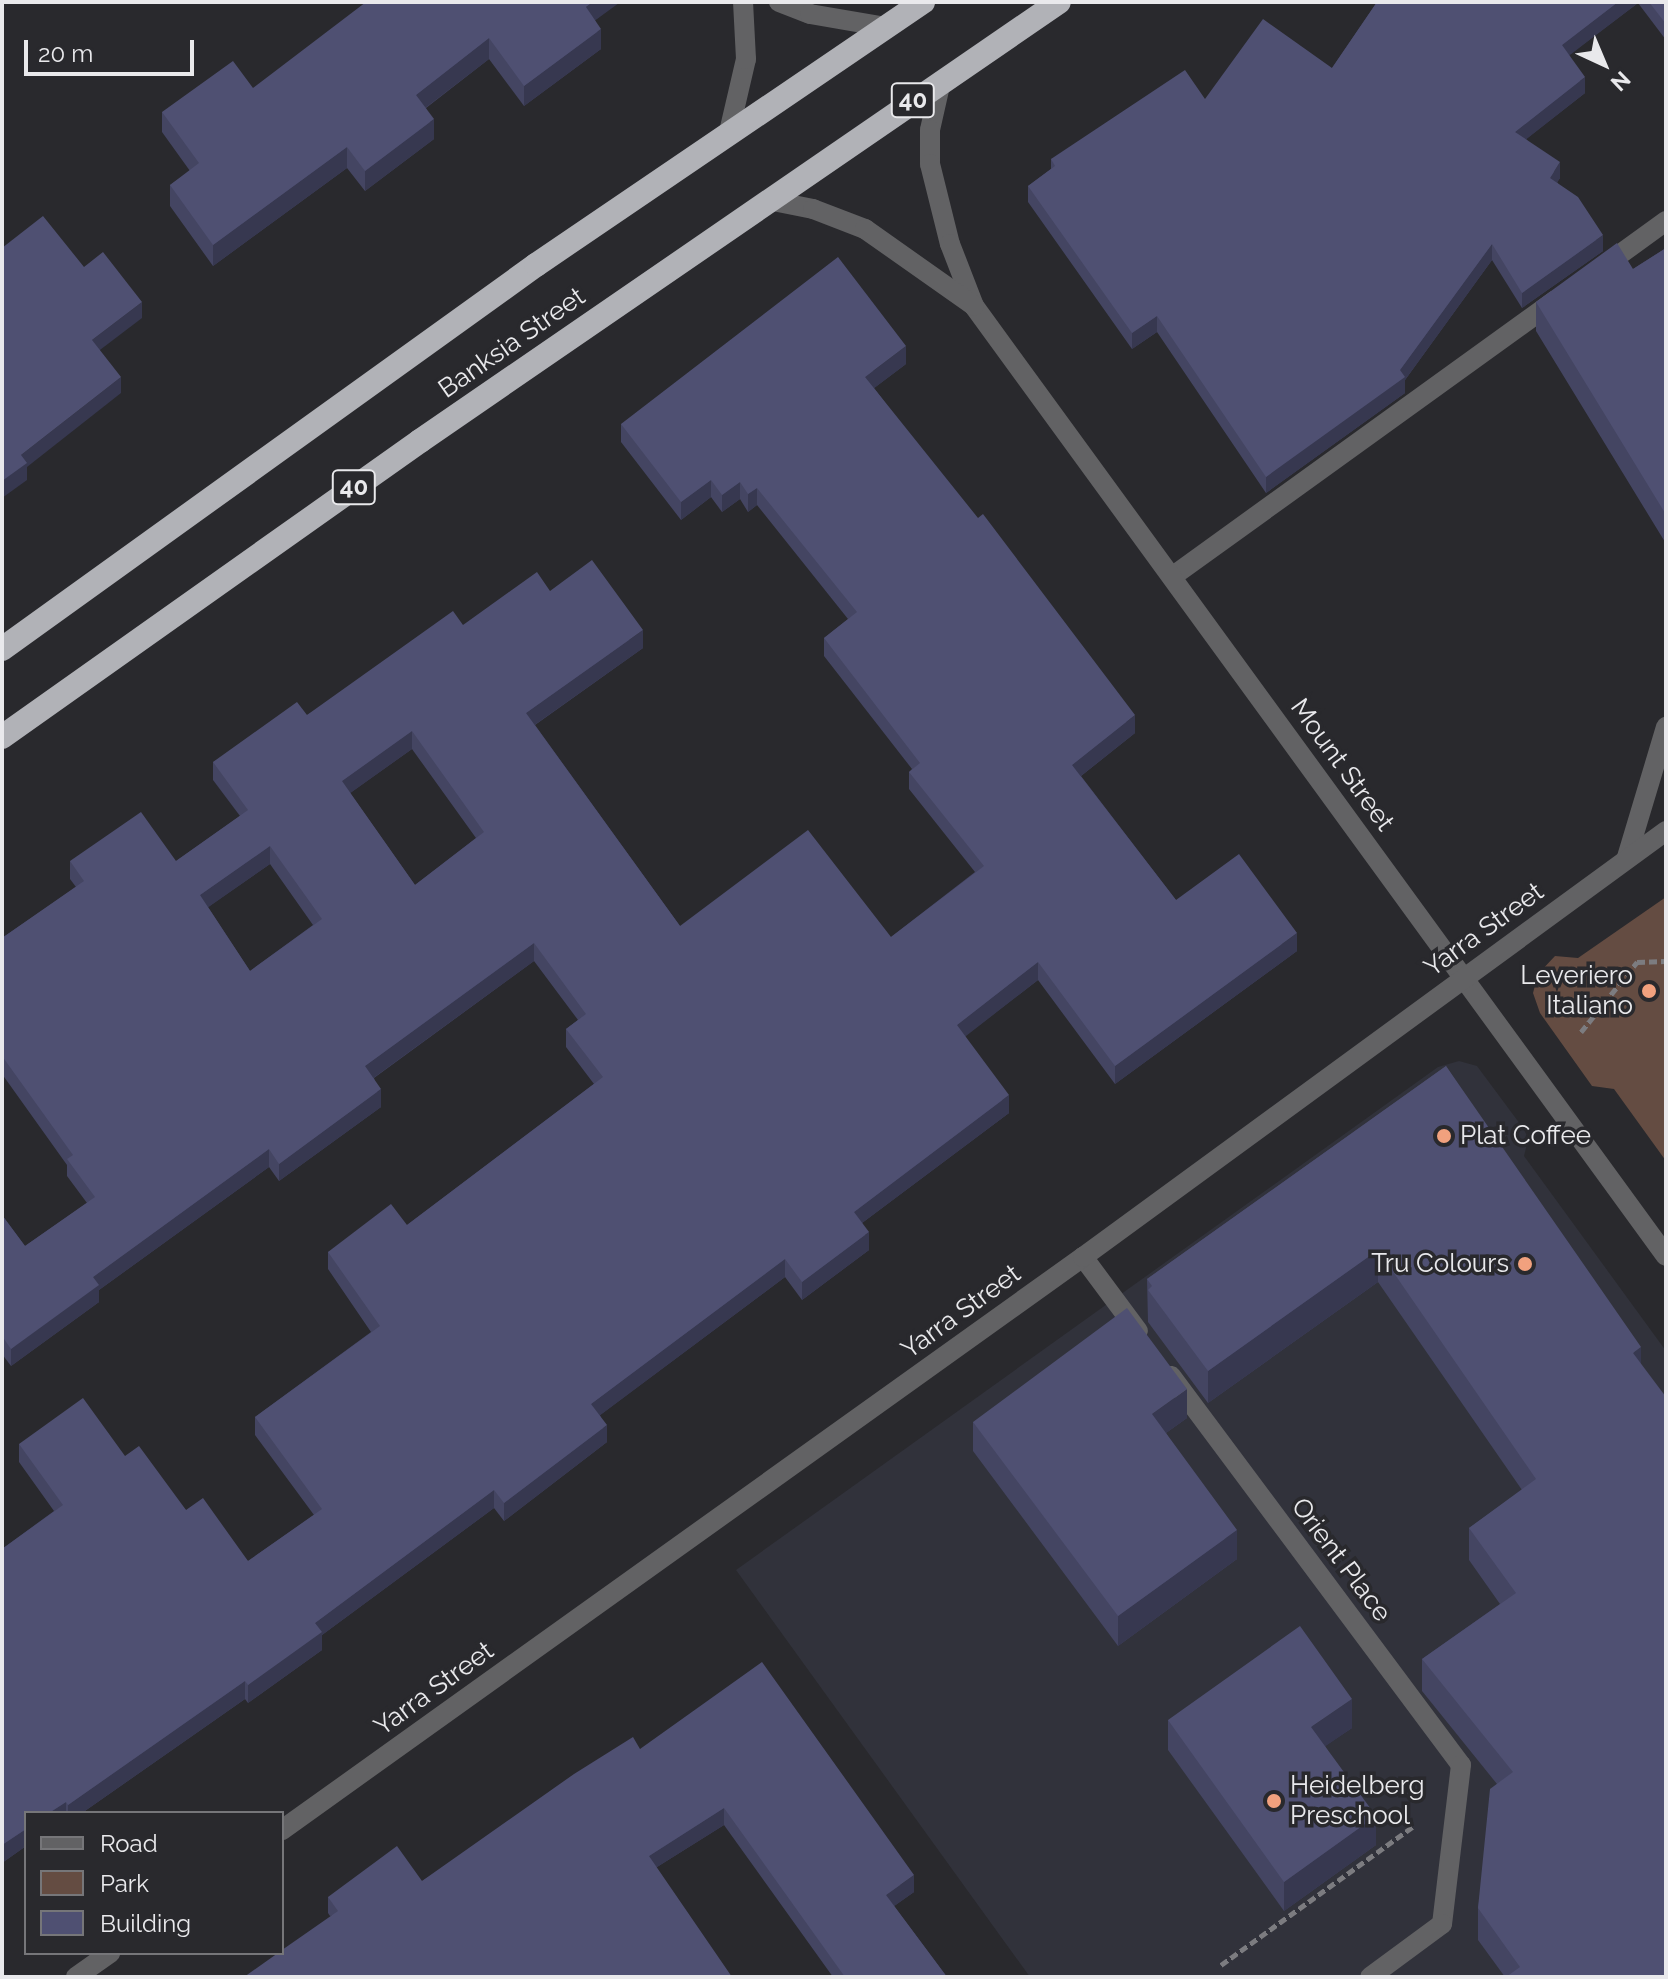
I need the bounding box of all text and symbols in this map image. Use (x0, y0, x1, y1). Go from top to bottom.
scale bar (28, 24, 198, 74)
north arrow (1564, 24, 1644, 104)
text: 20 m (38, 39, 93, 68)
text: N (1606, 66, 1636, 96)
road number: 40 (889, 80, 937, 120)
street label: Banksia Street (433, 281, 591, 405)
road number: 40 (330, 467, 378, 507)
street label: Mount Street (1284, 693, 1400, 837)
street label: Yarra Street (1418, 876, 1550, 984)
place label: Leveriero Italiano (1520, 960, 1633, 1022)
marker: Leveriero Italiano (1640, 982, 1658, 1000)
place label: Plat Coffee (1460, 1120, 1591, 1152)
marker: Plat Coffee (1435, 1127, 1453, 1145)
place label: Tru Colours (1371, 1248, 1509, 1280)
marker: Tru Colours (1516, 1255, 1534, 1273)
street label: Yarra Street (895, 1258, 1027, 1366)
street label: Orient Place (1284, 1492, 1398, 1628)
street label: Yarra Street (368, 1635, 500, 1743)
place label: Heidelberg Preschool (1290, 1770, 1425, 1832)
marker: Heidelberg Preschool (1265, 1792, 1283, 1810)
legend (24, 1811, 284, 1955)
text: Road (100, 1829, 158, 1858)
text: Park (100, 1869, 149, 1898)
text: Building (100, 1909, 191, 1938)

